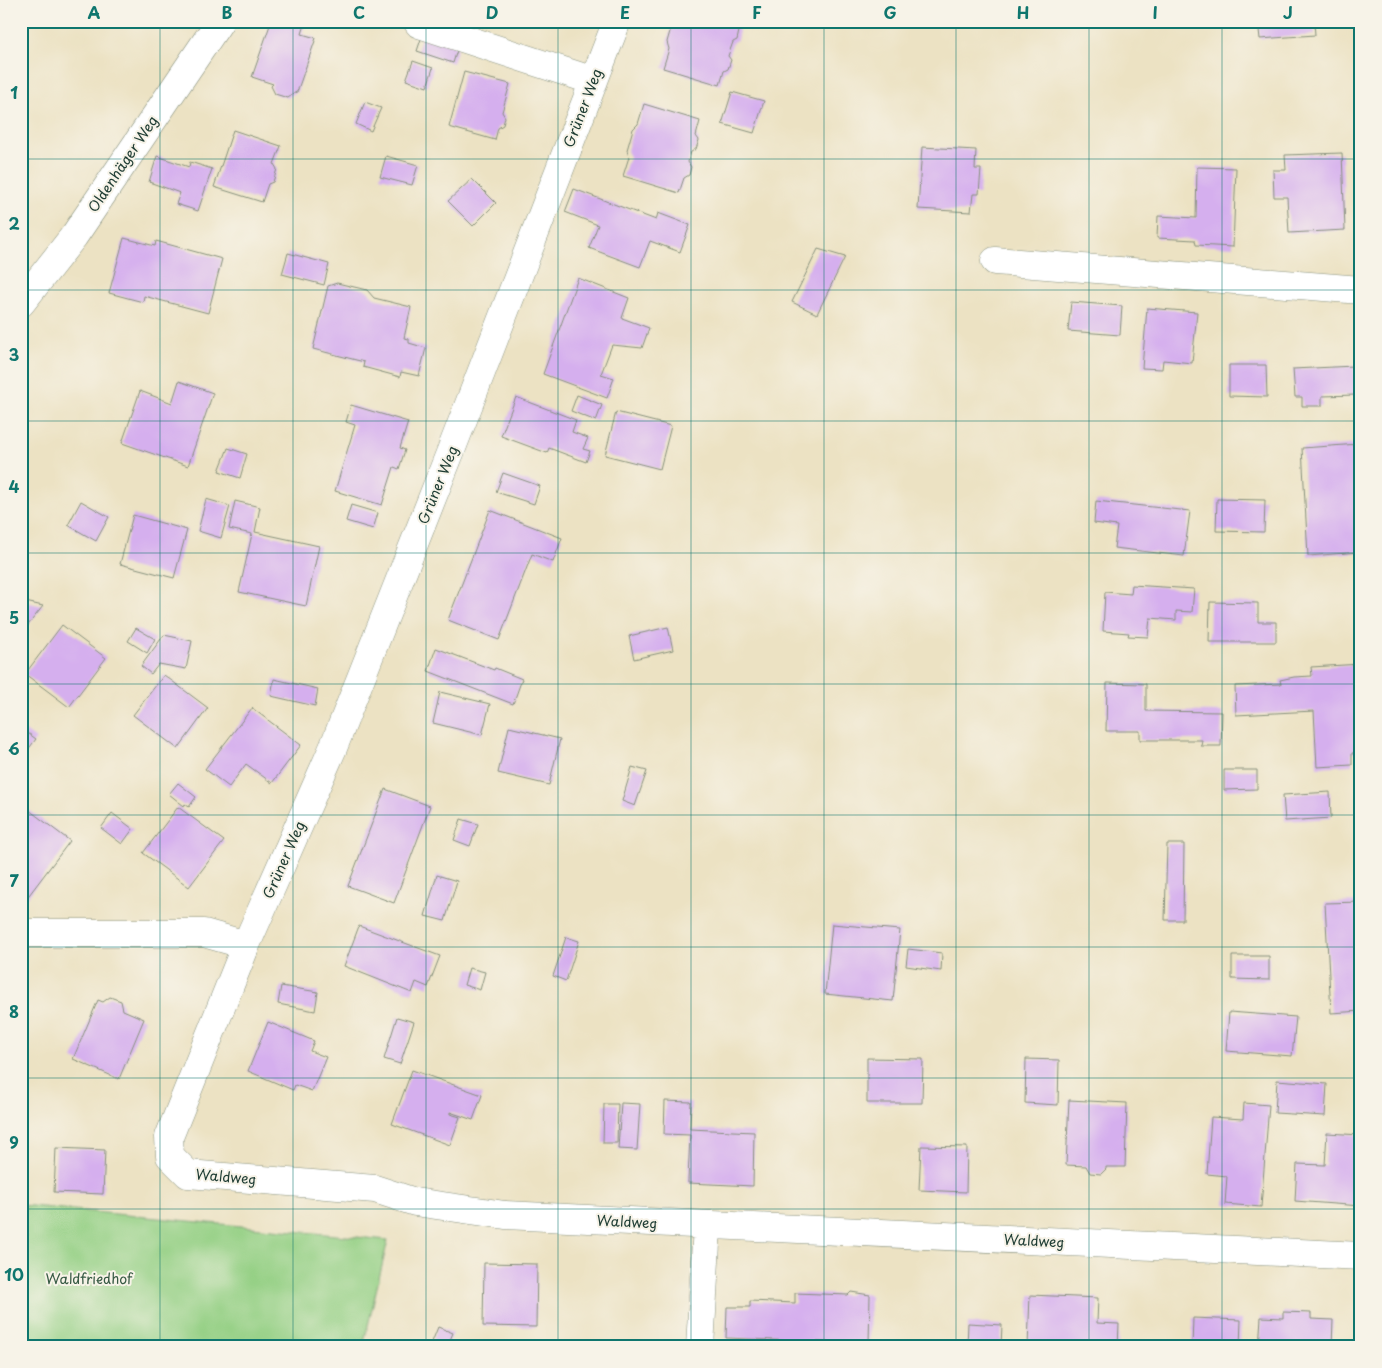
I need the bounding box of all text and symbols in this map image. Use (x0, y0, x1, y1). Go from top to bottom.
text: A (88, 0, 101, 24)
text: B (222, 0, 233, 24)
text: C (353, 0, 365, 24)
text: D (486, 0, 498, 24)
text: E (620, 0, 630, 24)
text: F (752, 0, 762, 24)
text: G (883, 0, 897, 24)
text: H (1017, 0, 1029, 24)
text: I (1152, 0, 1158, 24)
text: J (1283, 0, 1293, 24)
street label: Grüner Weg (558, 65, 607, 150)
text: 1 (10, 80, 18, 104)
street label: Oldenhäger Weg (82, 111, 163, 216)
text: 2 (8, 211, 20, 235)
text: 3 (9, 342, 19, 366)
street label: Grüner Weg (412, 442, 463, 527)
text: 4 (9, 474, 20, 498)
text: 5 (9, 605, 19, 629)
text: 6 (8, 736, 20, 760)
street label: Grüner Weg (257, 818, 310, 902)
text: 7 (9, 868, 19, 892)
text: 8 (9, 999, 19, 1023)
text: 9 (9, 1130, 19, 1154)
street label: Waldweg (195, 1163, 257, 1190)
street label: Waldweg (596, 1209, 658, 1234)
street label: Waldweg (1003, 1228, 1065, 1253)
text: 10 (4, 1262, 24, 1286)
park label: Waldfriedhof (45, 1268, 134, 1289)

